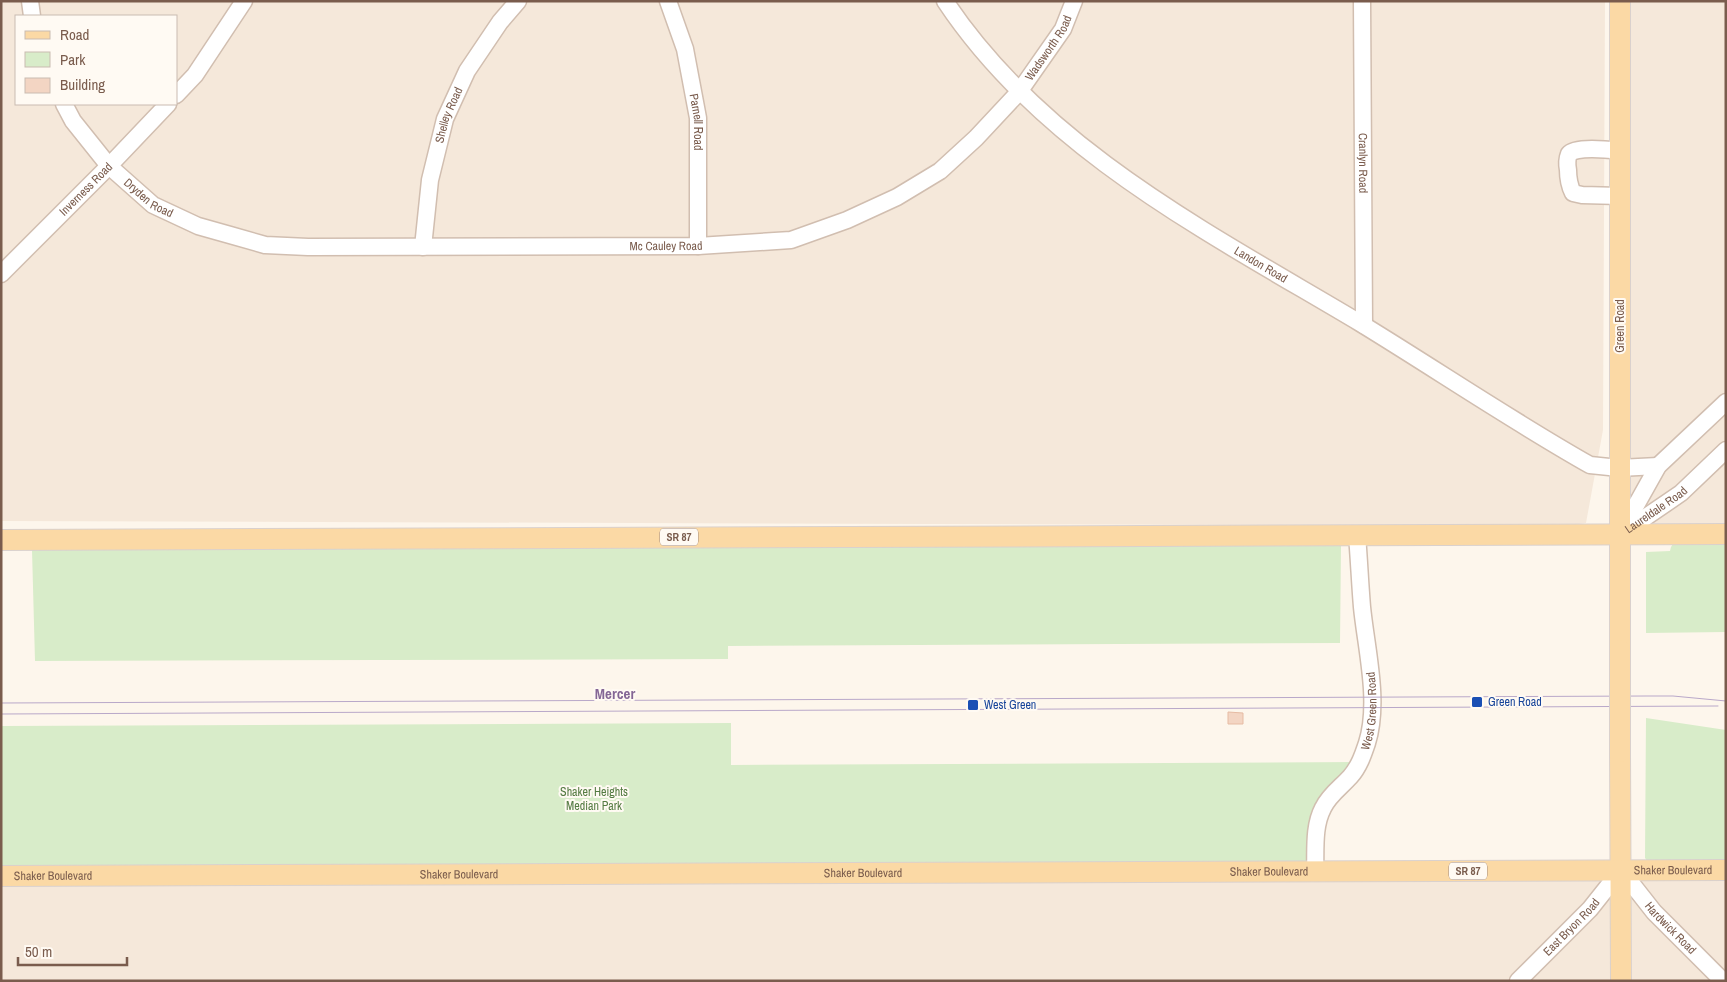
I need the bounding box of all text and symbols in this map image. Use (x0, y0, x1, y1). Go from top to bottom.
street label: Wadsworth Road (1021, 13, 1076, 84)
legend (15, 15, 178, 105)
text: Road (60, 24, 89, 45)
text: Park (60, 49, 86, 70)
text: Building (60, 74, 105, 95)
street label: Shelley Road (431, 85, 466, 145)
street label: Parnell Road (686, 92, 706, 150)
street label: Cranlyn Road (1355, 133, 1371, 193)
street label: Inverness Road (56, 159, 116, 219)
street label: Dryden Road (120, 175, 176, 221)
street label: Mc Cauley Road (630, 238, 703, 254)
street label: Landon Road (1231, 243, 1290, 287)
street label: Green Road (1612, 299, 1628, 353)
street label: Laureldale Road (1622, 483, 1691, 537)
road number: SR 87 (660, 528, 698, 546)
street label: West Green Road (1357, 671, 1380, 752)
district label: Mercer (595, 683, 635, 704)
place label: Green Road (1488, 694, 1542, 710)
marker: Green Road (1470, 695, 1484, 709)
place label: West Green (984, 697, 1036, 713)
marker: West Green (966, 698, 980, 712)
park label: Shaker Heights Median Park (560, 784, 628, 814)
road number: SR 87 (1449, 862, 1487, 879)
street label: Shaker Boulevard (1634, 862, 1712, 878)
street label: Shaker Boulevard (1230, 863, 1308, 880)
street label: Shaker Boulevard (824, 865, 902, 881)
street label: Shaker Boulevard (420, 866, 498, 883)
street label: Shaker Boulevard (14, 868, 92, 884)
street label: East Bryon Road (1540, 895, 1603, 959)
street label: Hardwick Road (1641, 899, 1700, 958)
scale bar (18, 934, 126, 966)
text: 50 m (25, 941, 52, 962)

